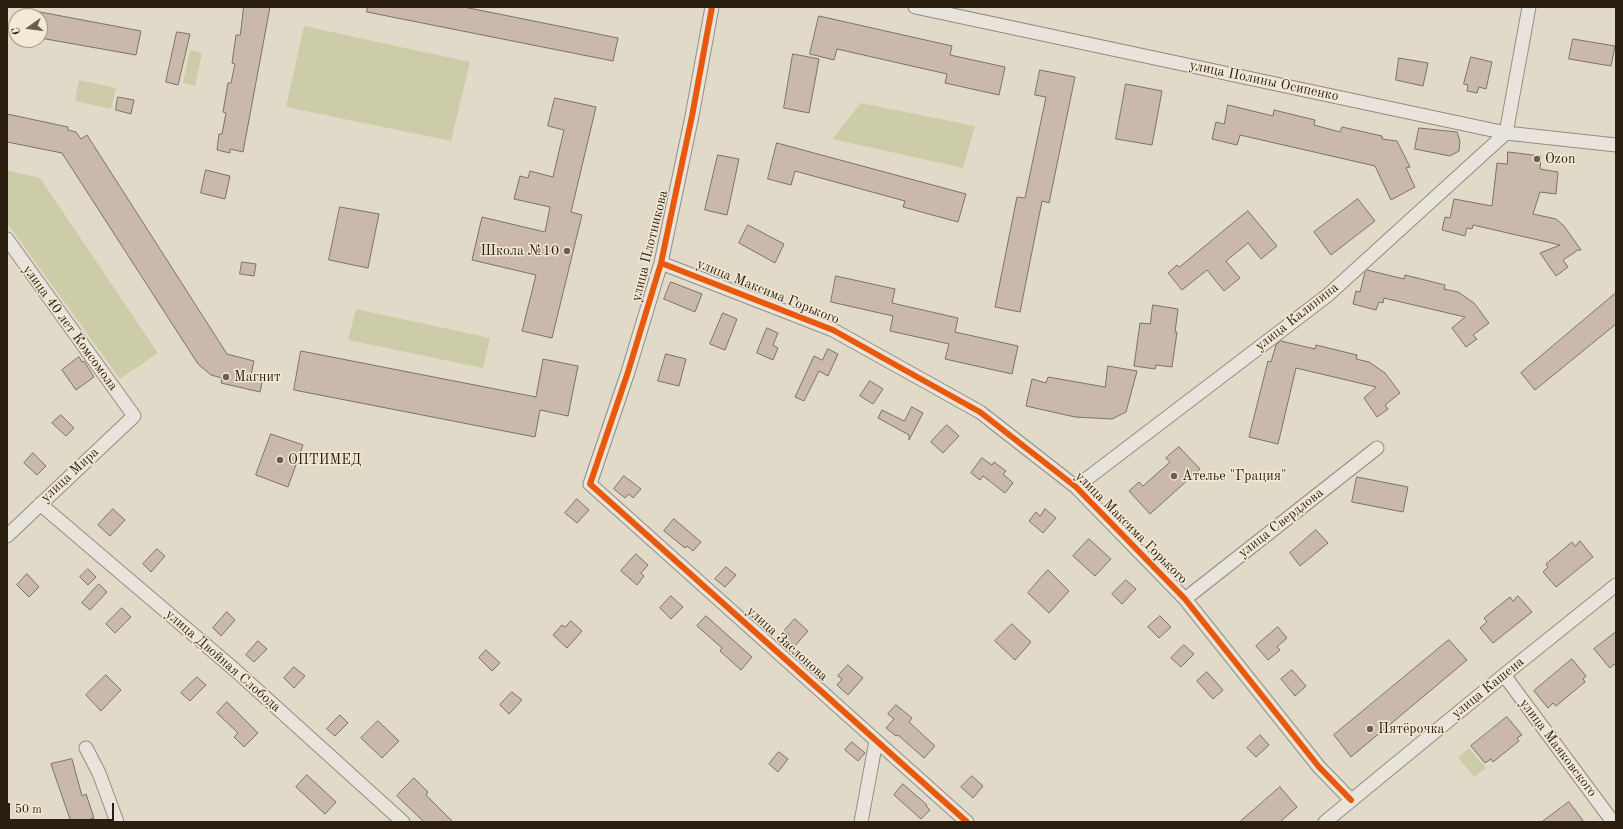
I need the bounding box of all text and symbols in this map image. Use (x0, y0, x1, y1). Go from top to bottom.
north arrow (8, 8, 48, 48)
text: С (11, 26, 23, 36)
street label: улица Полины Осипенко (1188, 57, 1340, 105)
place label: Ozon (1545, 151, 1575, 167)
marker: Ozon (1532, 154, 1542, 164)
street label: улица Плотникова (628, 189, 672, 303)
place label: Школа №10 (481, 243, 559, 259)
marker: Школа №10 (562, 246, 572, 256)
street label: улица Максима Горького (694, 256, 842, 328)
street label: улица 40 лет Комсомола (19, 262, 121, 394)
street label: улица Калинина (1252, 279, 1342, 355)
place label: Магнит (234, 369, 281, 385)
marker: Магнит (221, 372, 231, 382)
street label: улица Мира (38, 444, 102, 506)
place label: ОПТИМЕД (288, 452, 361, 468)
marker: ОПТИМЕД (275, 455, 285, 465)
street label: улица Максима Горького (1071, 468, 1191, 588)
place label: Ателье "Грация" (1182, 468, 1286, 484)
marker: Ателье "Грация" (1169, 471, 1179, 481)
street label: улица Свердлова (1235, 484, 1327, 562)
street label: улица Заслонова (743, 603, 831, 685)
street label: улица Двойная Слобода (162, 606, 284, 716)
street label: улица Кашена (1448, 654, 1528, 722)
street label: улица Маяковского (1516, 696, 1600, 800)
place label: Пятёрочка (1378, 721, 1444, 737)
marker: Пятёрочка (1365, 724, 1375, 734)
scale bar (10, 795, 116, 821)
text: 50 m (15, 804, 42, 816)

